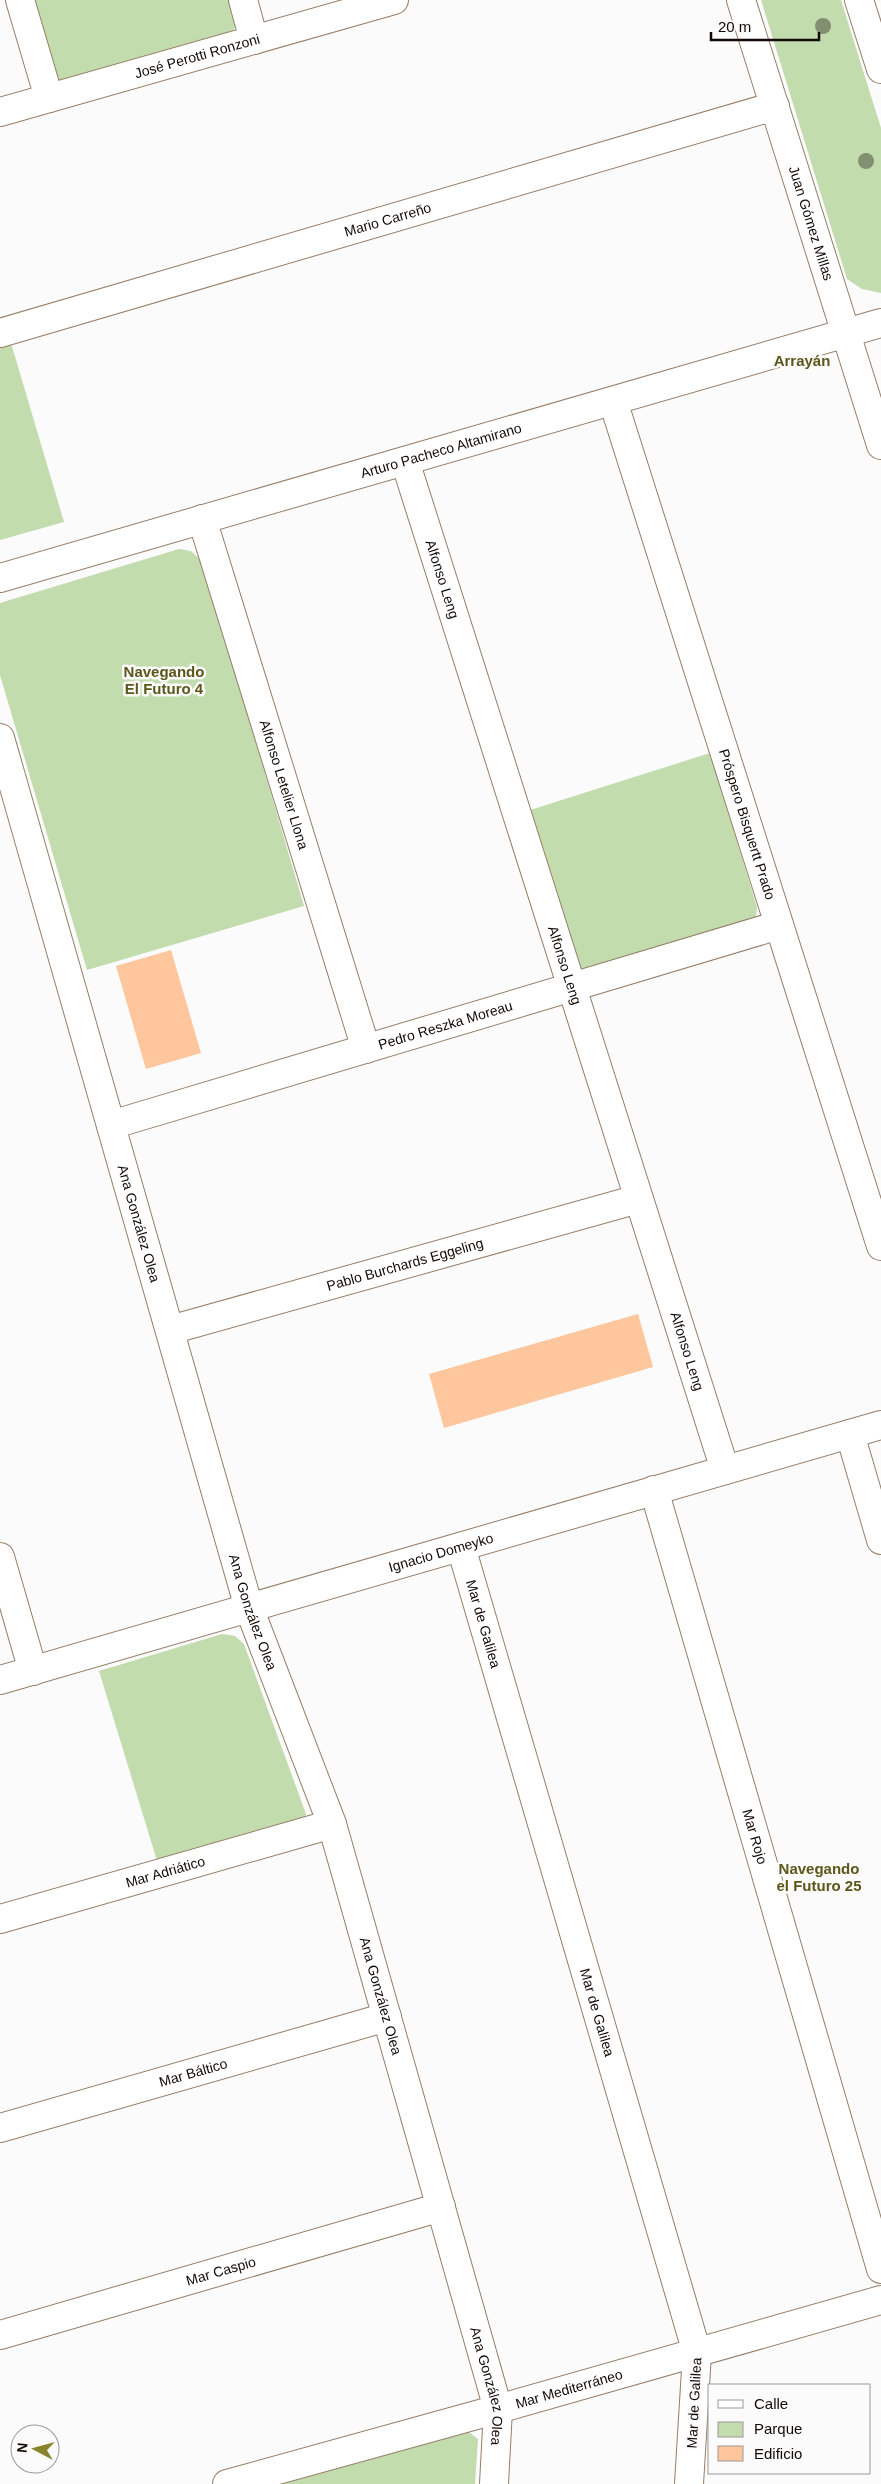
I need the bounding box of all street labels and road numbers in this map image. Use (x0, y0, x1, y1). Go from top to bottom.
street label: José Perotti Ronzoni (133, 31, 262, 81)
street label: Juan Gómez Millas (786, 164, 837, 282)
street label: Mario Carreño (342, 199, 433, 240)
street label: Arturo Pacheco Altamirano (359, 419, 523, 481)
street label: Alfonso Leng (422, 538, 462, 621)
street label: Alfonso Letelier Llona (257, 718, 312, 852)
street label: Próspero Bisquertt Prado (716, 747, 779, 902)
street label: Alfonso Leng (545, 924, 585, 1007)
street label: Pedro Reszka Moreau (376, 997, 514, 1053)
street label: Ana González Olea (115, 1163, 163, 1284)
street label: Pablo Burchards Eggeling (325, 1235, 485, 1294)
street label: Alfonso Leng (667, 1310, 707, 1393)
street label: Ignacio Domeyko (387, 1530, 495, 1575)
street label: Ana González Olea (226, 1552, 280, 1673)
street label: Mar de Galilea (463, 1578, 504, 1670)
street label: Mar Rojo (739, 1807, 771, 1866)
street label: Mar Adriático (124, 1853, 207, 1891)
street label: Ana González Olea (356, 1935, 405, 2057)
street label: Mar de Galilea (577, 1966, 618, 2059)
street label: Mar Báltico (157, 2055, 229, 2090)
street label: Mar Caspio (184, 2253, 258, 2289)
street label: Ana González Olea (467, 2325, 506, 2446)
street label: Mar de Galilea (684, 2357, 704, 2449)
street label: Mar Mediterráneo (514, 2366, 625, 2412)

